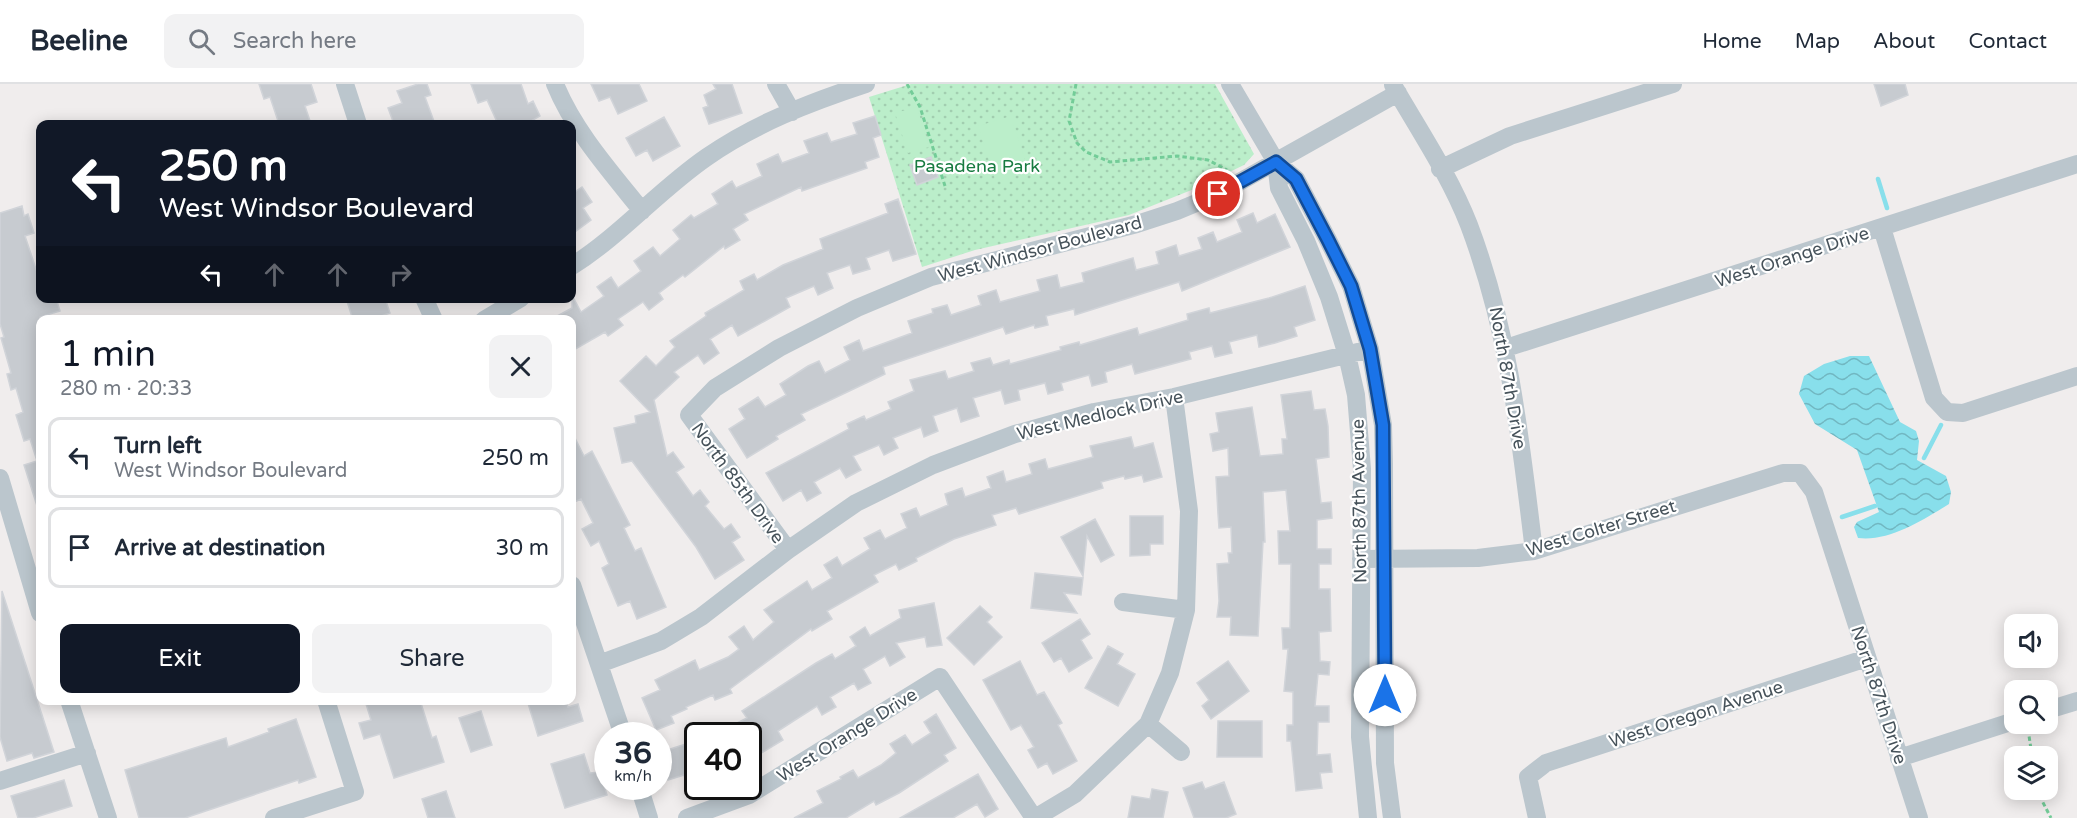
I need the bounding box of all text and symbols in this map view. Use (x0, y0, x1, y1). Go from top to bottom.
search box (164, 14, 584, 68)
text: Beeline (30, 24, 128, 58)
icon: search (185, 25, 218, 58)
text: Search here (233, 28, 357, 54)
text: Home (1702, 29, 1762, 54)
text: Map (1795, 29, 1840, 54)
text: About (1873, 29, 1935, 54)
text: Contact (1968, 29, 2047, 54)
text: 250 m (159, 141, 288, 192)
icon: left (60, 144, 138, 222)
park label: Pasadena Park (914, 155, 1040, 177)
pin (1192, 168, 1243, 219)
icon: arrive (1201, 177, 1234, 210)
text: West Windsor Boulevard (159, 192, 474, 225)
street label: West Windsor Boulevard (936, 211, 1144, 287)
street label: West Orange Drive (1712, 222, 1872, 292)
icon: left (195, 258, 228, 291)
icon: ahead (258, 258, 291, 291)
icon: ahead (321, 258, 354, 291)
icon: right (384, 258, 417, 291)
street label: North 87th Drive (1485, 305, 1531, 451)
text: 1 min (60, 333, 156, 376)
button: close (489, 335, 552, 398)
text: 280 m · 20:33 (60, 377, 192, 401)
street label: West Medlock Drive (1015, 385, 1185, 445)
street label: North 85th Drive (687, 418, 789, 548)
street label: North 87th Avenue (1347, 419, 1371, 583)
text: Turn left (114, 433, 202, 459)
icon: left (63, 441, 96, 474)
text: 250 m (482, 445, 549, 471)
text: West Windsor Boulevard (114, 459, 347, 483)
street label: West Colter Street (1524, 495, 1679, 561)
icon: arrive (63, 531, 96, 564)
text: Arrive at destination (114, 535, 325, 561)
text: 30 m (495, 535, 549, 561)
map controls (2004, 614, 2058, 800)
button: sound (2004, 614, 2058, 668)
street label: North 87th Drive (1846, 623, 1912, 767)
button: Exit (60, 624, 300, 693)
button: Share (312, 624, 552, 693)
position arrow (1353, 663, 1417, 727)
street label: West Oregon Avenue (1606, 676, 1786, 752)
button: search (2004, 680, 2058, 734)
street label: West Orange Drive (773, 683, 921, 787)
speed limit sign: 40 (684, 722, 762, 800)
text: 36 (614, 735, 652, 772)
button: layers (2004, 746, 2058, 800)
text: km/h (614, 767, 652, 785)

